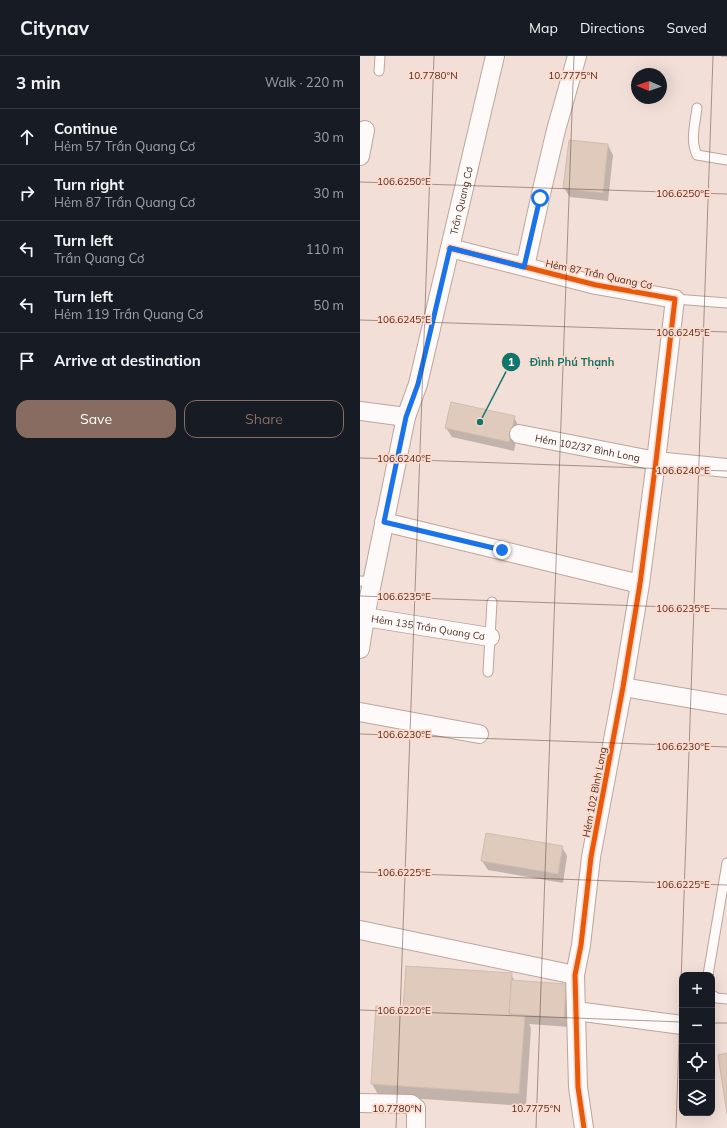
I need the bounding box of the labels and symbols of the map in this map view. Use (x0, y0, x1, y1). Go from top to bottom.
north arrow (631, 68, 667, 104)
text: 10.7780°N (408, 69, 458, 82)
text: 10.7775°N (548, 69, 598, 82)
street label: Trần Quang Cơ (447, 165, 476, 236)
text: 106.6250°E (377, 175, 431, 188)
text: 106.6250°E (656, 187, 710, 200)
route start (531, 189, 549, 207)
street label: Hẻm 87 Trần Quang Cơ (544, 257, 654, 292)
text: 106.6245°E (377, 313, 431, 326)
text: 106.6245°E (656, 326, 710, 339)
callout: Đình Phú Thạnh (501, 351, 622, 374)
text: 1 (507, 354, 515, 369)
text: Đình Phú Thạnh (529, 355, 614, 369)
street label: Hẻm 102/37 Bình Long (534, 431, 641, 465)
text: 106.6240°E (377, 452, 431, 465)
text: 106.6240°E (656, 464, 710, 477)
route end (493, 541, 511, 559)
text: 106.6235°E (377, 590, 431, 603)
text: 106.6235°E (656, 602, 710, 615)
street label: Hẻm 135 Trần Quang Cơ (370, 612, 486, 643)
text: 106.6230°E (377, 728, 431, 741)
text: 106.6230°E (656, 740, 710, 753)
street label: Hẻm 102 Bình Long (579, 746, 610, 838)
text: 106.6225°E (377, 866, 431, 879)
text: 106.6225°E (656, 878, 710, 891)
text: 106.6220°E (377, 1004, 431, 1017)
text: 10.7780°N (372, 1102, 422, 1115)
text: 10.7775°N (511, 1102, 561, 1115)

